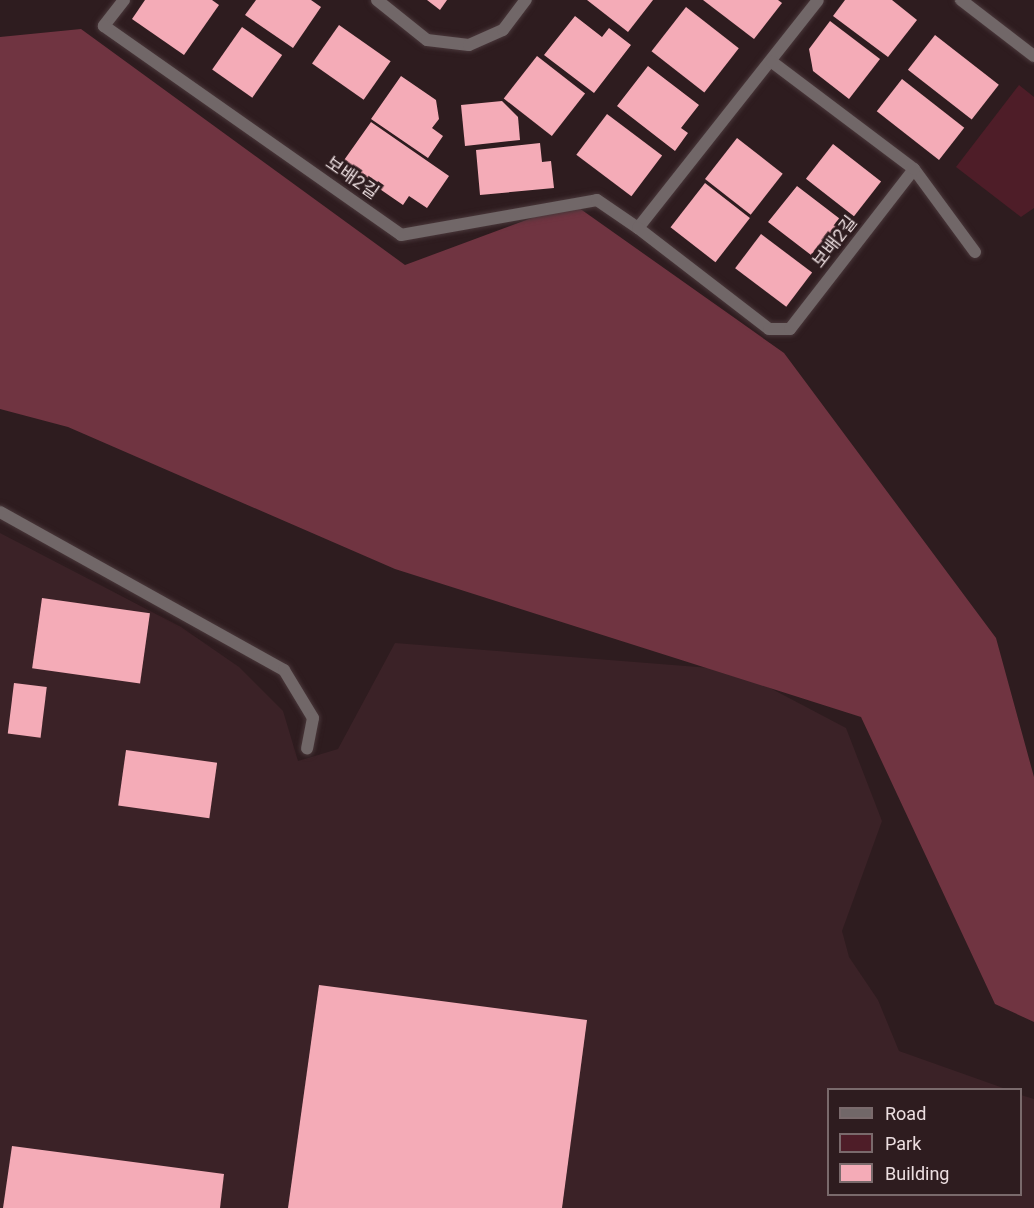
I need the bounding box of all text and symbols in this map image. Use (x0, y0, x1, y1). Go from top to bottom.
street label: 보배2길 (321, 152, 383, 204)
street label: 보배2길 (808, 212, 862, 272)
legend (827, 1088, 1022, 1196)
text: Road (885, 1103, 926, 1124)
text: Park (885, 1133, 921, 1154)
text: Building (885, 1163, 949, 1184)

